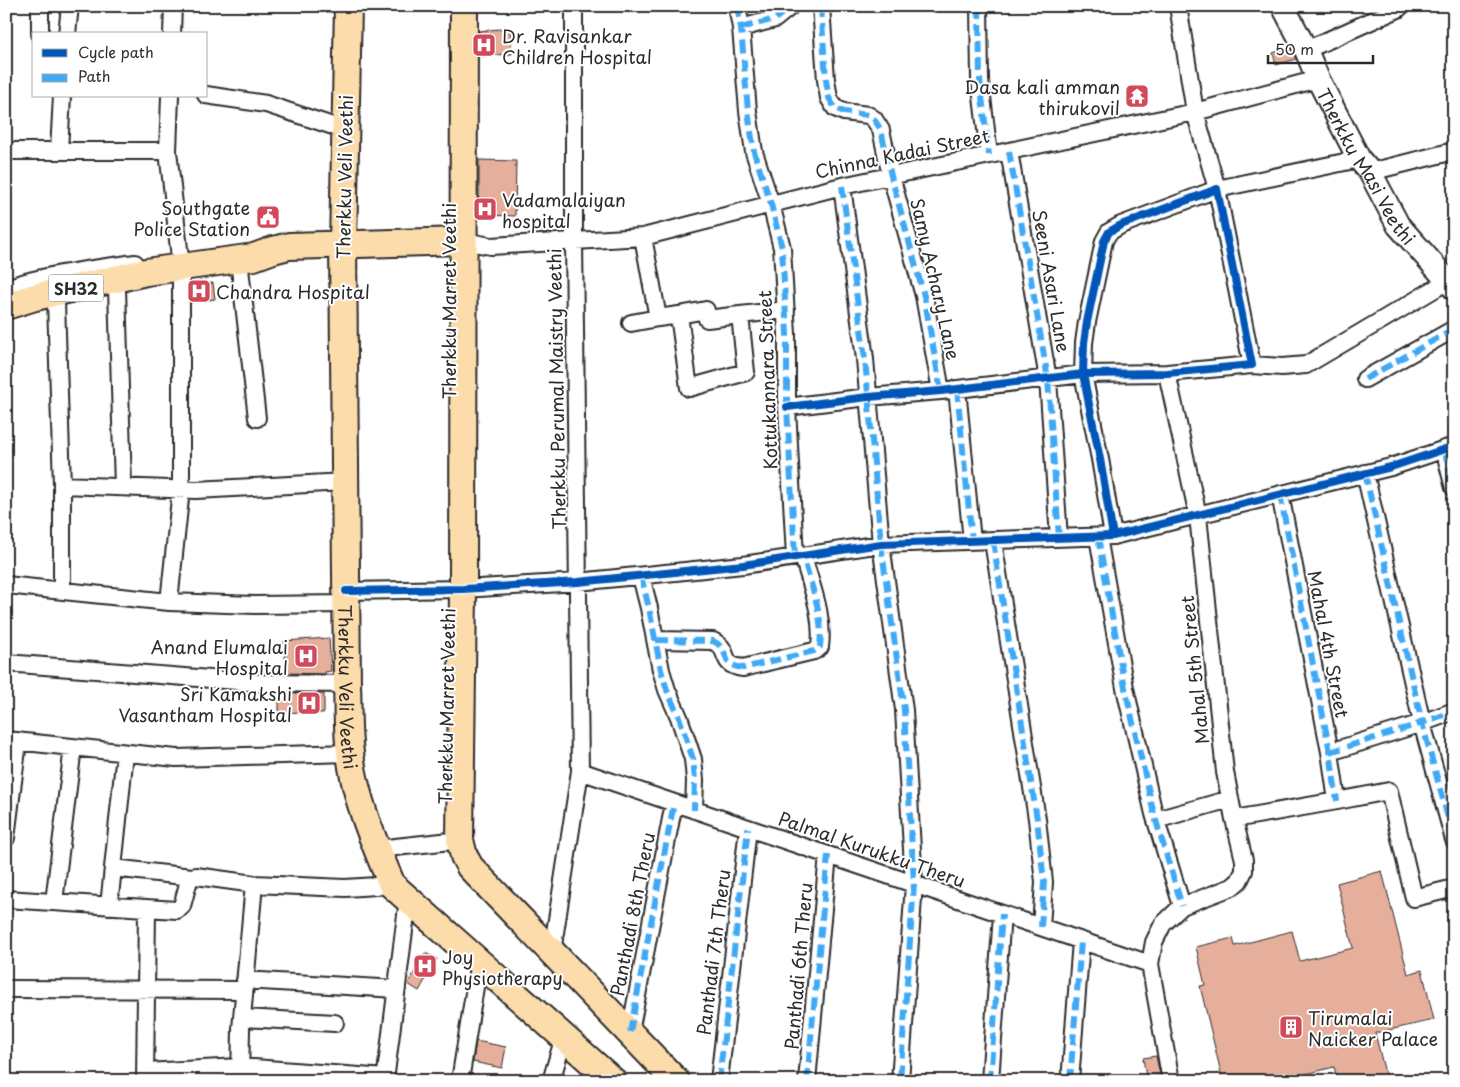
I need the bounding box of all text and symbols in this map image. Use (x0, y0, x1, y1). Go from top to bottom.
place label: Dr. Ravisankar Children Hospital (502, 22, 652, 70)
legend (32, 32, 208, 98)
hospital icon: Dr. Ravisankar Children Hospital (471, 32, 497, 58)
scale bar (1268, 32, 1372, 64)
text: 50 m (1275, 37, 1314, 60)
text: Cycle path (78, 40, 154, 63)
text: Path (78, 64, 110, 87)
place label: Dasa kali amman thirukovil (964, 73, 1120, 121)
temple icon: Dasa kali amman thirukovil (1124, 83, 1150, 109)
street label: Therkku Masi Veethi (1311, 83, 1422, 250)
street label: Therkku Veli Veethi (329, 95, 359, 259)
street label: Chinna Kadai Street (812, 121, 992, 185)
place label: Vadamalaiyan hospital (502, 186, 626, 234)
place label: Southgate Police Station (134, 194, 250, 242)
street label: Samy Achary Lane (904, 195, 968, 363)
hospital icon: Vadamalaiyan hospital (472, 196, 498, 222)
street label: Therkku Marret Veethi (435, 203, 462, 399)
public building icon: Southgate Police Station (255, 204, 281, 230)
street label: Seeni Asari Lane (1026, 207, 1078, 355)
street label: Therkku Perumal Maistry Veethi (540, 248, 572, 530)
road number: SH32 (48, 274, 104, 302)
hospital icon: Chandra Hospital (186, 278, 212, 304)
place label: Chandra Hospital (216, 278, 370, 305)
street label: Kottukannara Street (750, 290, 784, 470)
street label: Mahal 4th Street (1301, 568, 1357, 720)
street label: Mahal 5th Street (1173, 594, 1215, 746)
street label: Therkku Veli Veethi (333, 605, 366, 771)
street label: Therkku Marret Veethi (431, 607, 461, 805)
place label: Anand Elumalai Hospital (151, 633, 288, 681)
hospital icon: Anand Elumalai Hospital (293, 643, 319, 669)
place label: Sri Kamakshi Vasantham Hospital (119, 680, 292, 728)
hospital icon: Sri Kamakshi Vasantham Hospital (296, 690, 322, 716)
street label: Palmal Kurukku Theru (775, 804, 969, 894)
street label: Panthadi 8th Theru (603, 830, 661, 998)
street label: Panthadi 7th Theru (689, 868, 737, 1036)
street label: Panthadi 6th Theru (777, 881, 819, 1051)
place label: Joy Physiotherapy (442, 943, 563, 991)
hospital icon: Joy Physiotherapy (412, 953, 438, 979)
place label: Tirumalai Naicker Palace (1308, 1004, 1438, 1052)
building icon: Tirumalai Naicker Palace (1278, 1014, 1304, 1040)

